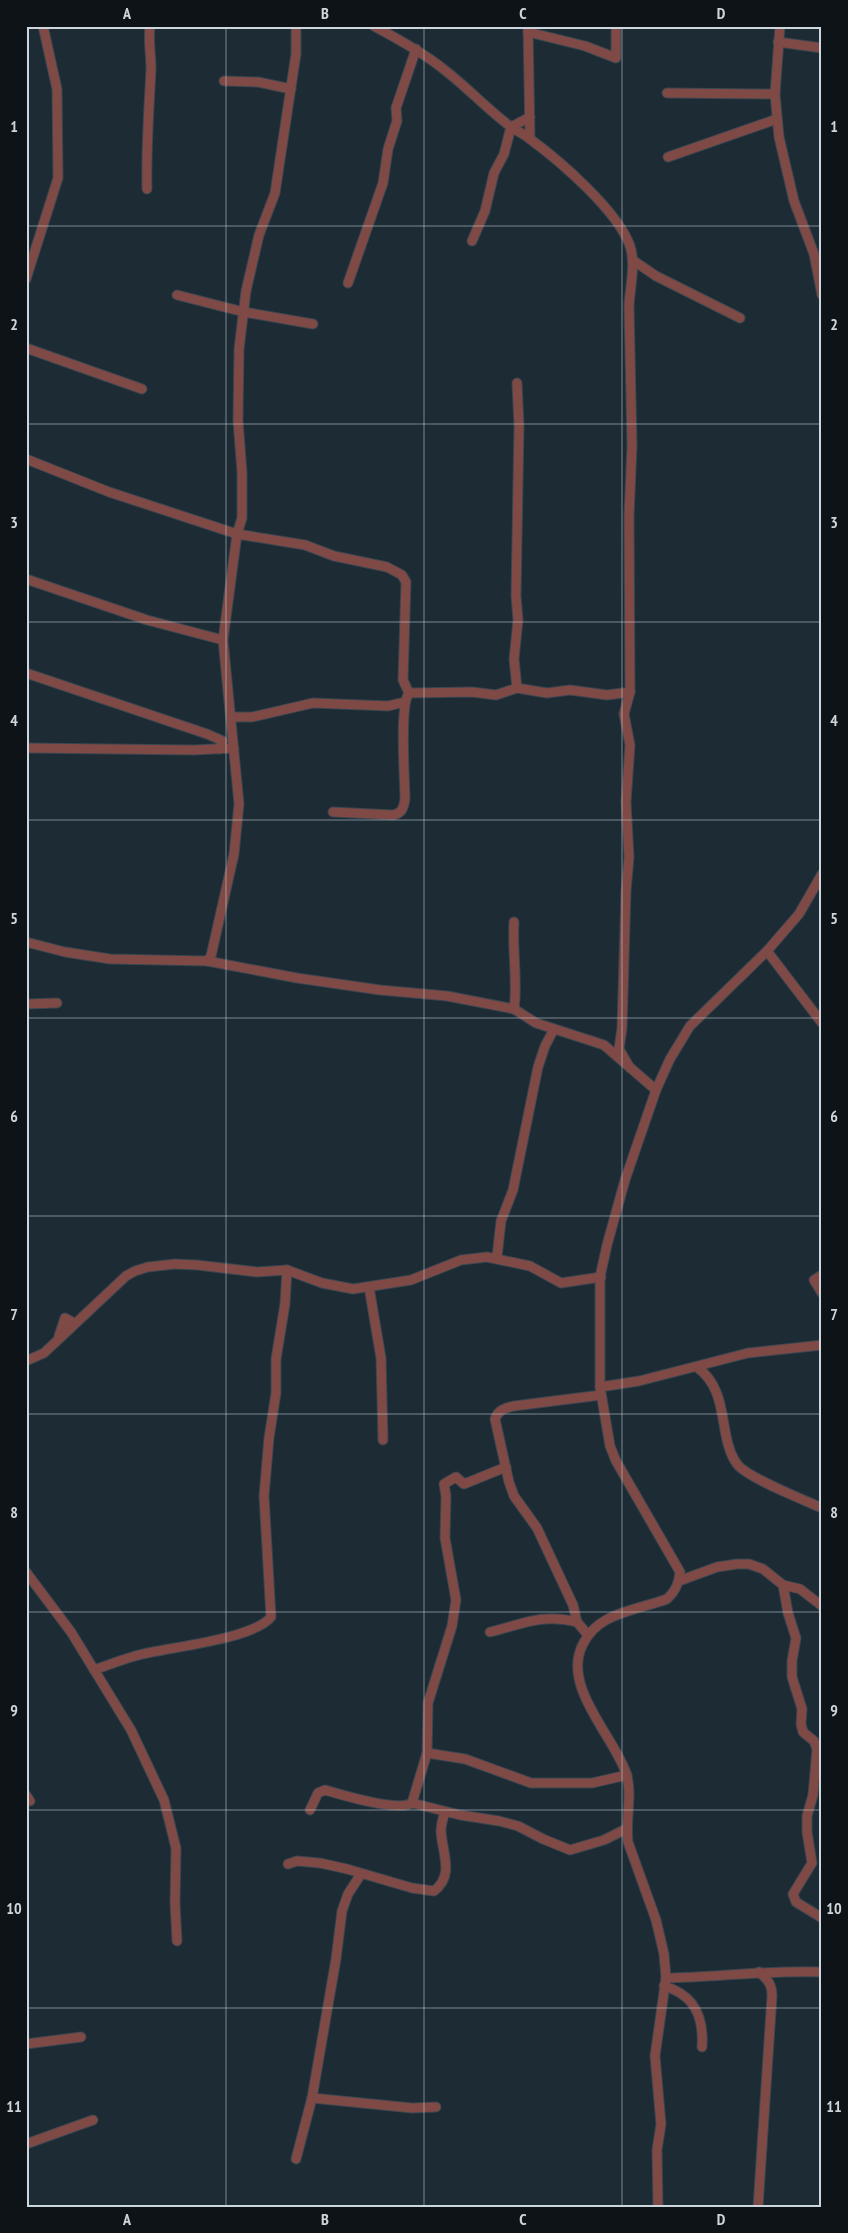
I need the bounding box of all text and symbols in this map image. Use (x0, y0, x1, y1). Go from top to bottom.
text: A (122, 3, 132, 23)
text: B (321, 3, 329, 23)
text: C (519, 3, 527, 23)
text: D (717, 3, 726, 23)
text: 1 (10, 116, 18, 136)
text: 1 (830, 116, 838, 136)
text: 2 (10, 314, 18, 334)
text: 2 (830, 314, 838, 334)
text: 3 (10, 512, 18, 532)
text: 3 (830, 512, 838, 532)
text: 4 (10, 710, 18, 730)
text: 4 (830, 710, 838, 730)
text: 5 (10, 908, 18, 928)
text: 5 (830, 908, 838, 928)
text: 6 (10, 1106, 18, 1126)
text: 6 (830, 1106, 838, 1126)
text: 7 (10, 1304, 18, 1324)
text: 7 (830, 1304, 838, 1324)
text: 8 (10, 1502, 18, 1522)
text: 8 (830, 1502, 838, 1522)
text: 9 (10, 1700, 18, 1720)
text: 9 (830, 1700, 838, 1720)
text: 10 (6, 1898, 22, 1918)
text: 10 (826, 1898, 842, 1918)
text: 11 (6, 2096, 22, 2116)
text: 11 (826, 2096, 842, 2116)
text: A (122, 2209, 132, 2229)
text: B (321, 2209, 329, 2229)
text: C (519, 2209, 527, 2229)
text: D (717, 2209, 726, 2229)

